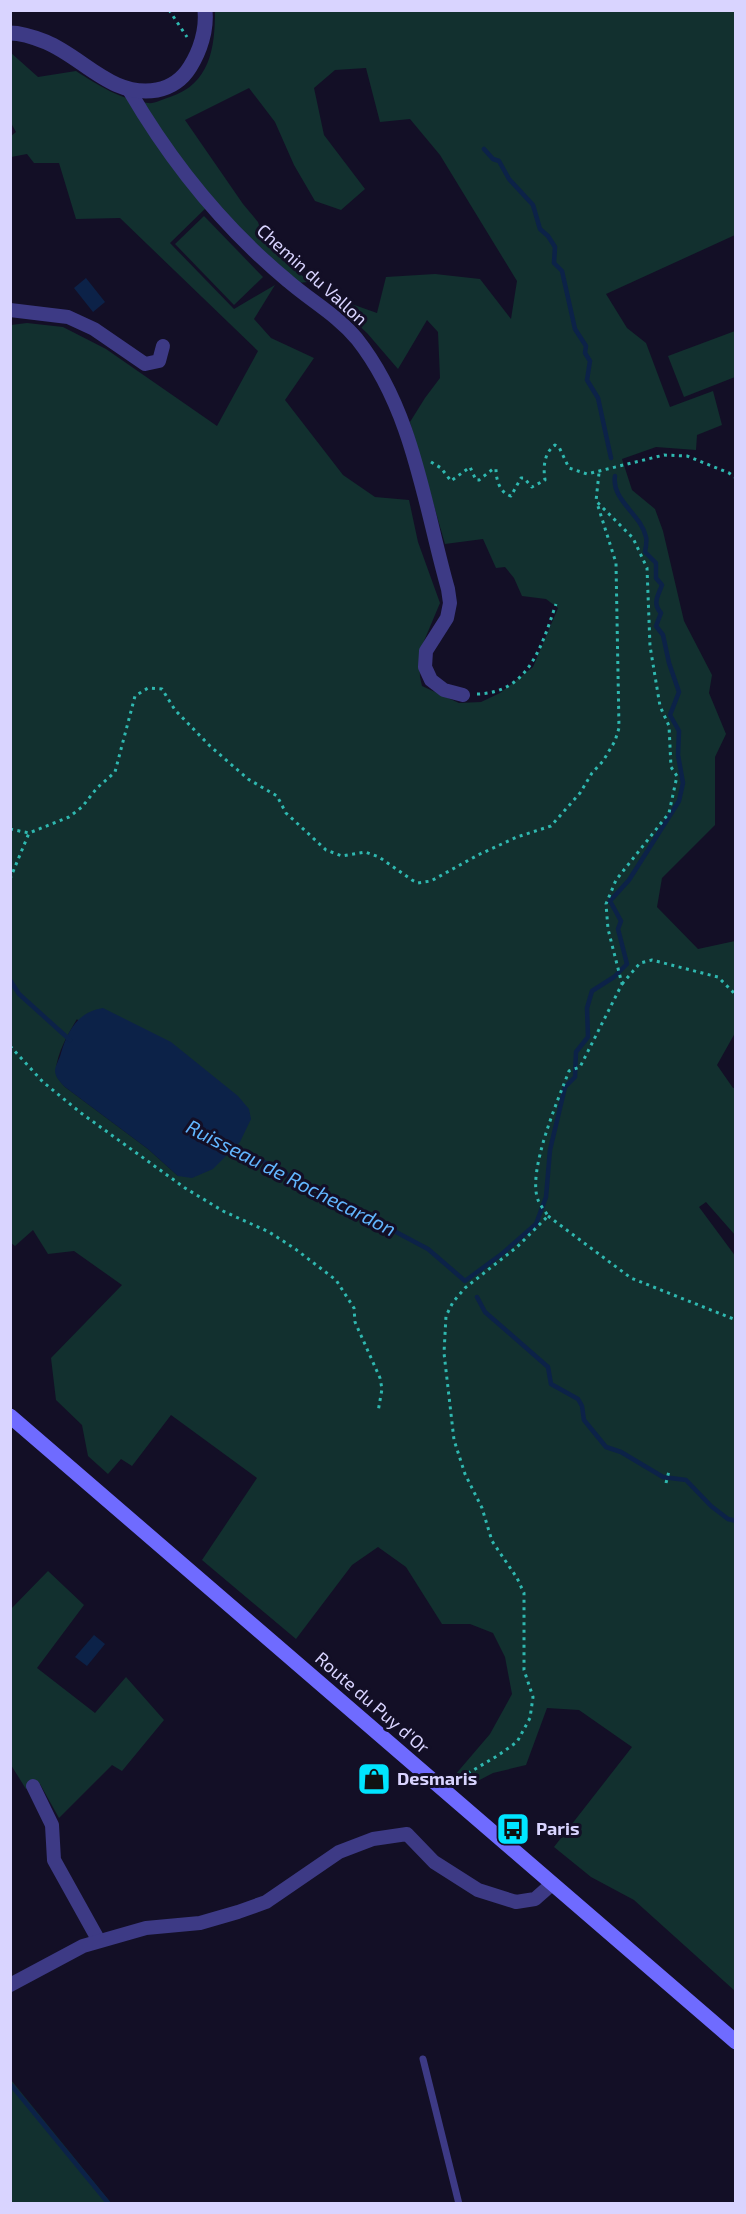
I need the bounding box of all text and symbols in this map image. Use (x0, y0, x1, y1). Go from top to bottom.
street label: Chemin du Vallon (253, 219, 372, 330)
water label: Ruisseau de Rochecardon (183, 1114, 400, 1240)
street label: Route du Puy d'Or (311, 1647, 434, 1758)
shop icon: Desmaris (356, 1761, 392, 1797)
place label: Desmaris (397, 1767, 477, 1789)
bus stop icon: Paris (495, 1811, 531, 1847)
place label: Paris (536, 1817, 580, 1839)

